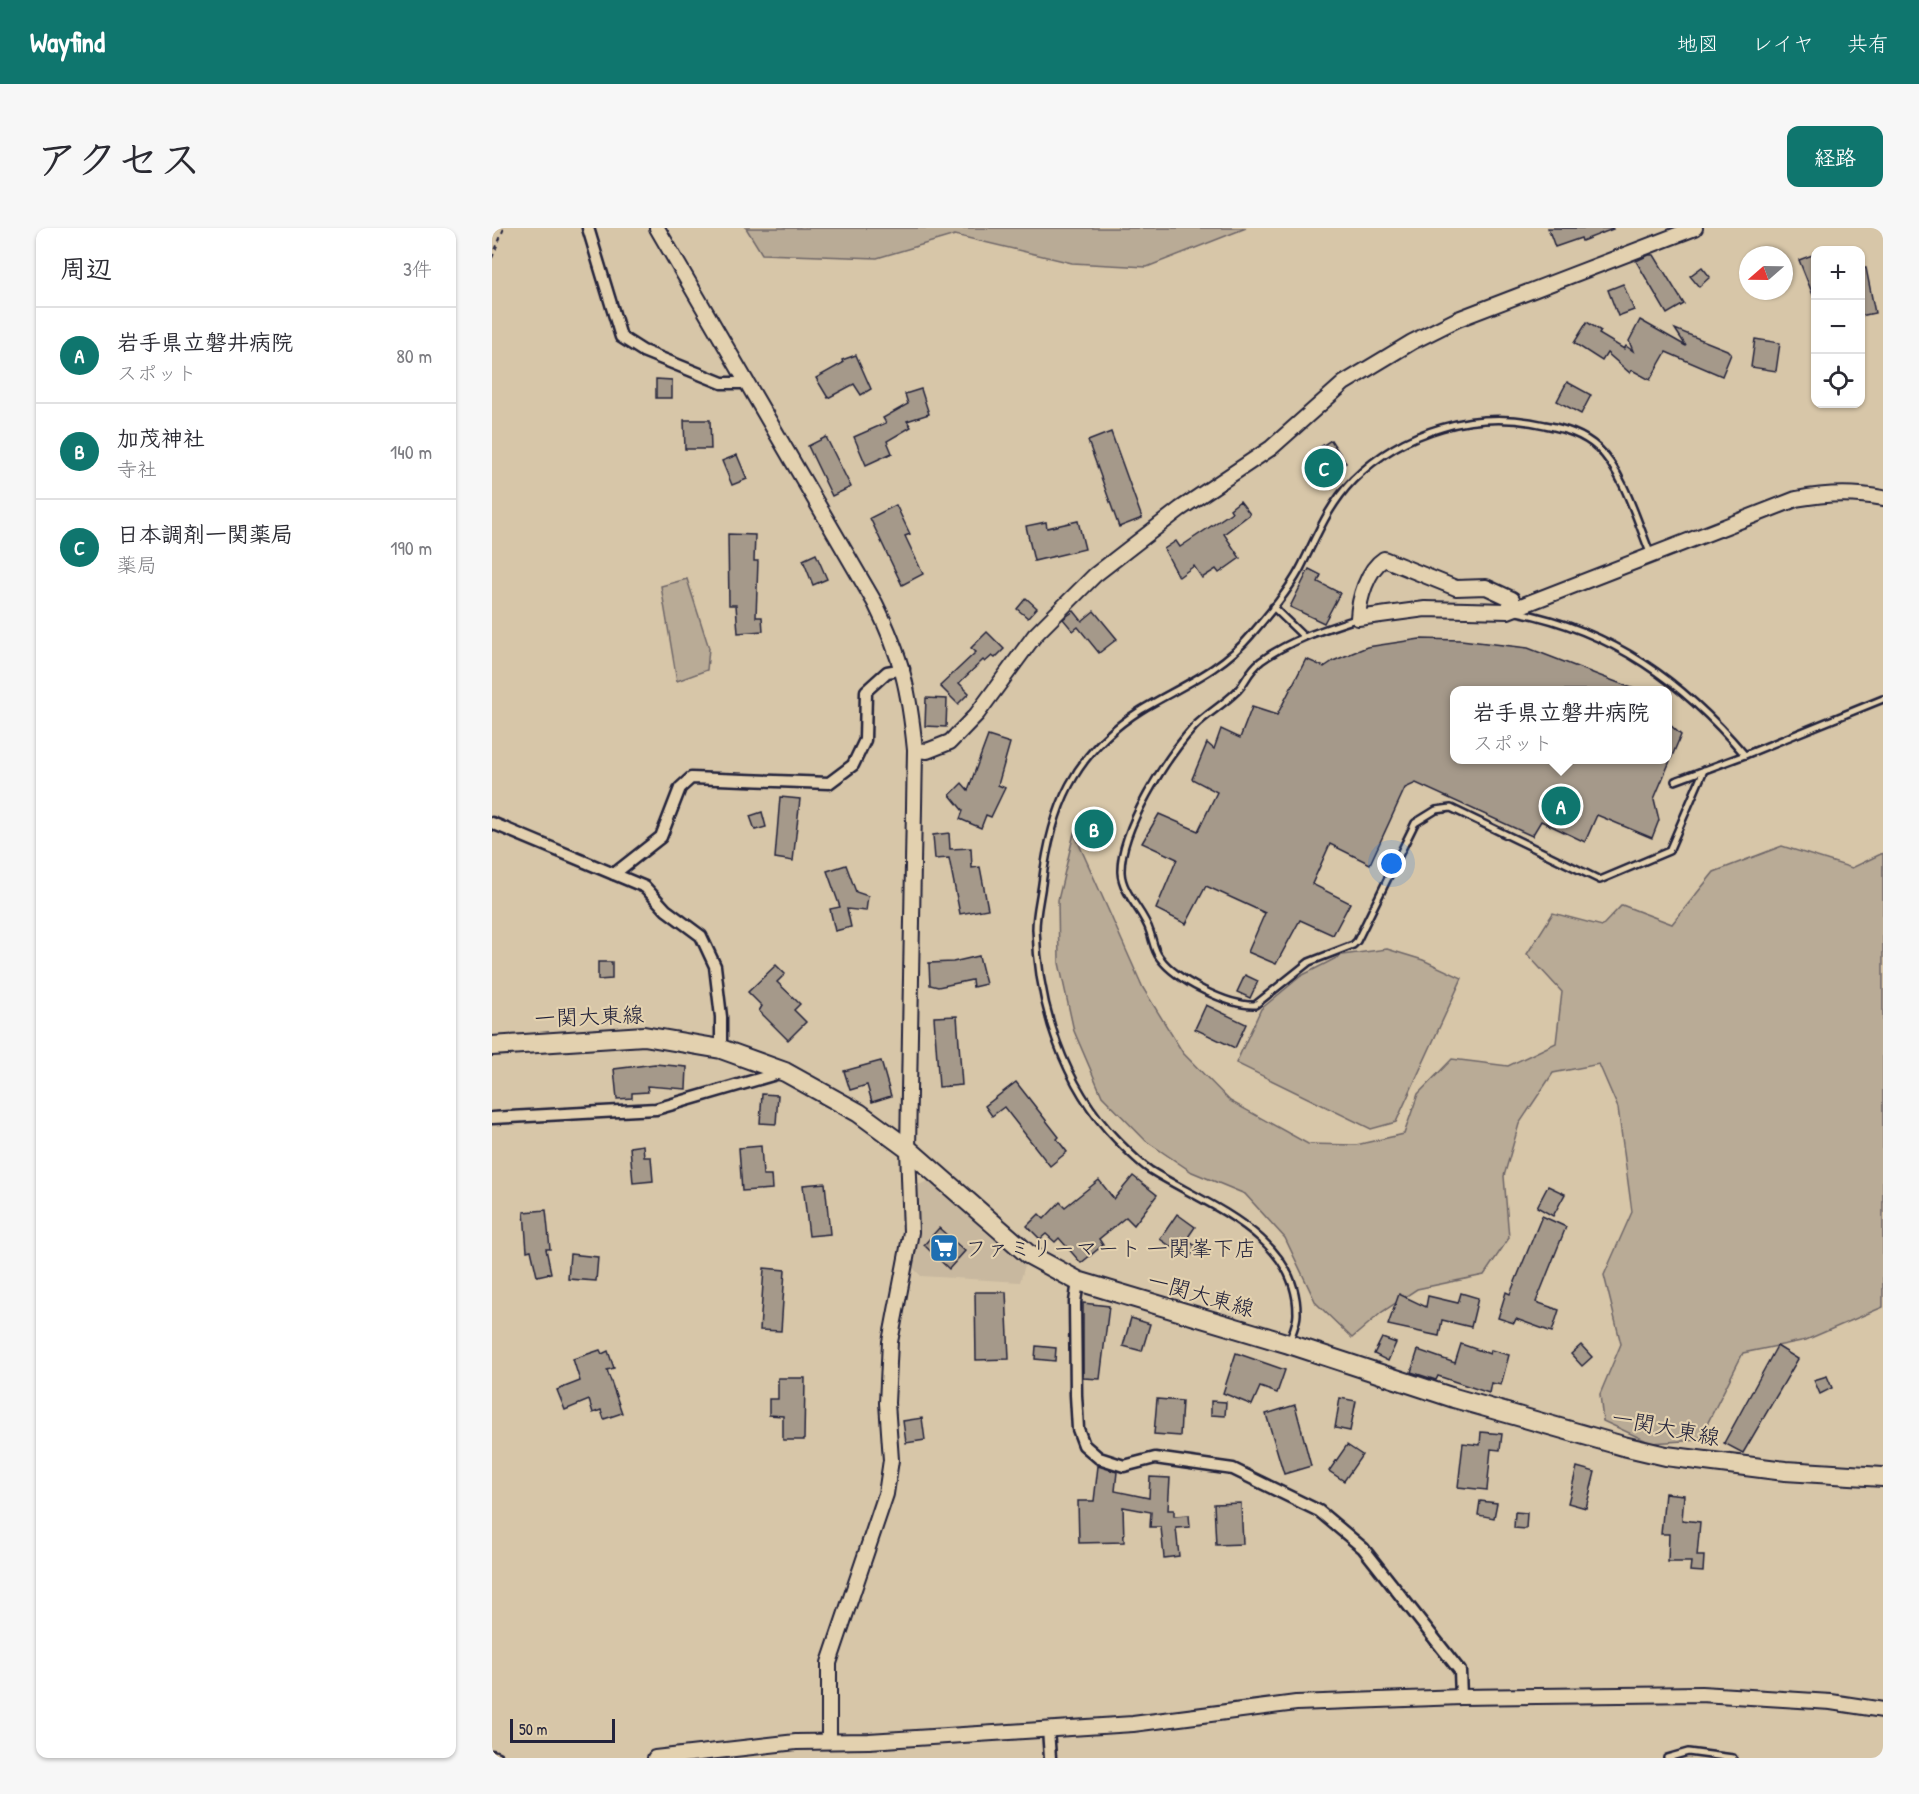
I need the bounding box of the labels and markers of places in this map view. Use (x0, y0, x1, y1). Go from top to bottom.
pin: C (1304, 446, 1344, 490)
pin: A (1542, 784, 1580, 828)
pin: B (1074, 806, 1114, 852)
supermarket icon: ファミリーマート 一関峯下店 (928, 1232, 960, 1264)
place label: ファミリーマート 一関峯下店 (965, 1233, 1257, 1263)

